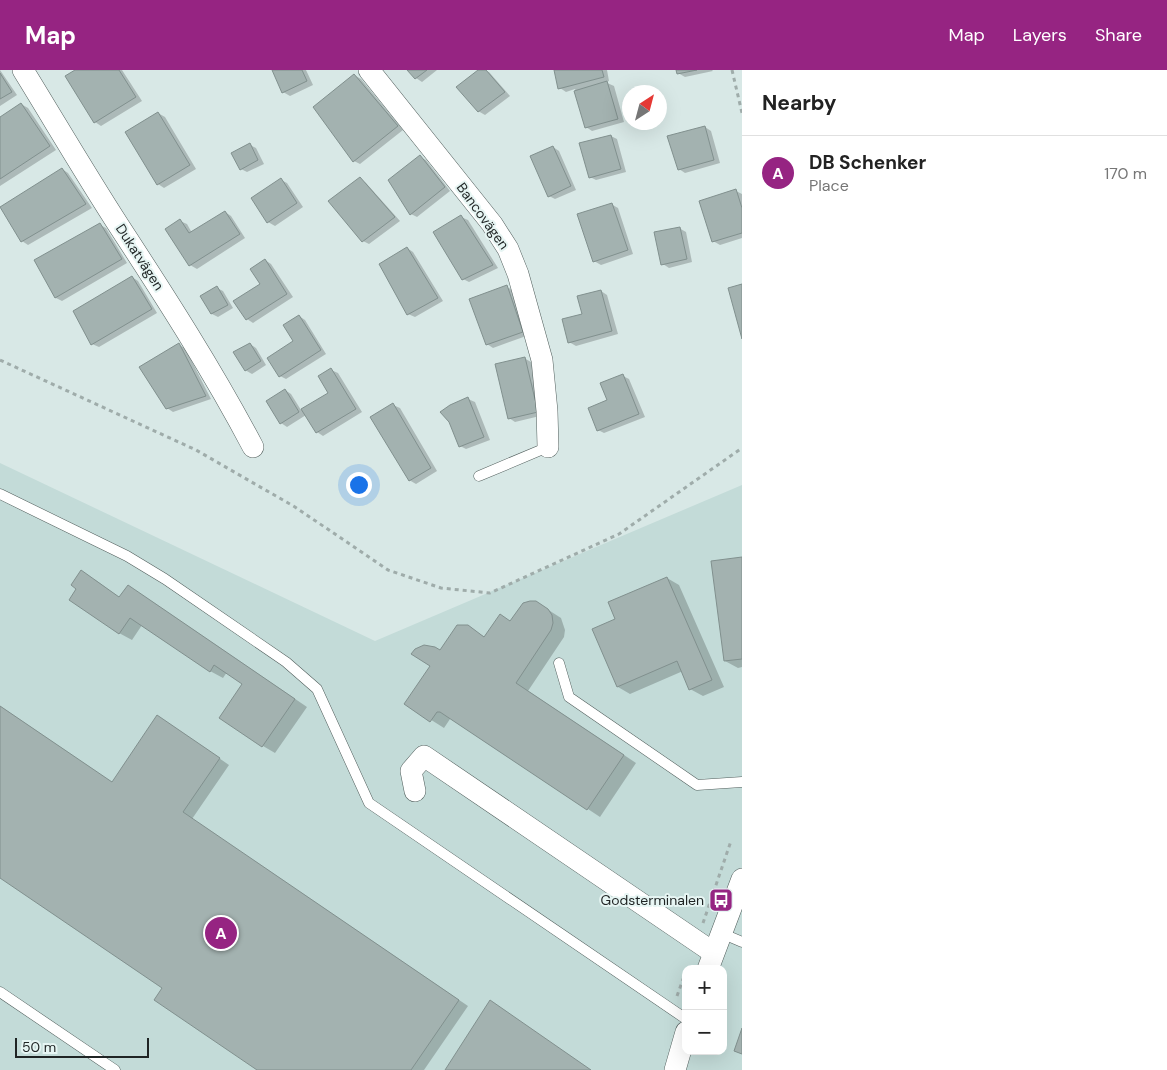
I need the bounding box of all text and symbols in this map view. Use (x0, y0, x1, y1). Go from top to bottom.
text: Map (25, 20, 76, 51)
text: Map (949, 23, 985, 47)
text: Layers (1013, 23, 1067, 47)
text: Share (1095, 23, 1142, 47)
north arrow (622, 85, 667, 130)
text: Nearby (762, 89, 836, 117)
text: DB Schenker (809, 150, 926, 175)
text: A (772, 163, 784, 184)
text: 170 m (1104, 163, 1147, 184)
text: Place (809, 175, 849, 196)
street label: Bancovägen (453, 179, 513, 253)
street label: Dukatvägen (112, 220, 168, 294)
your location (346, 472, 372, 498)
bus stop icon: Godsterminalen (708, 887, 734, 913)
place label: Godsterminalen (601, 891, 704, 909)
pin: A (205, 914, 237, 952)
map controls (682, 965, 727, 1055)
button: + (682, 965, 727, 1010)
button: − (682, 1010, 727, 1055)
scale bar (15, 1035, 149, 1058)
text: 50 m (22, 1038, 56, 1056)

